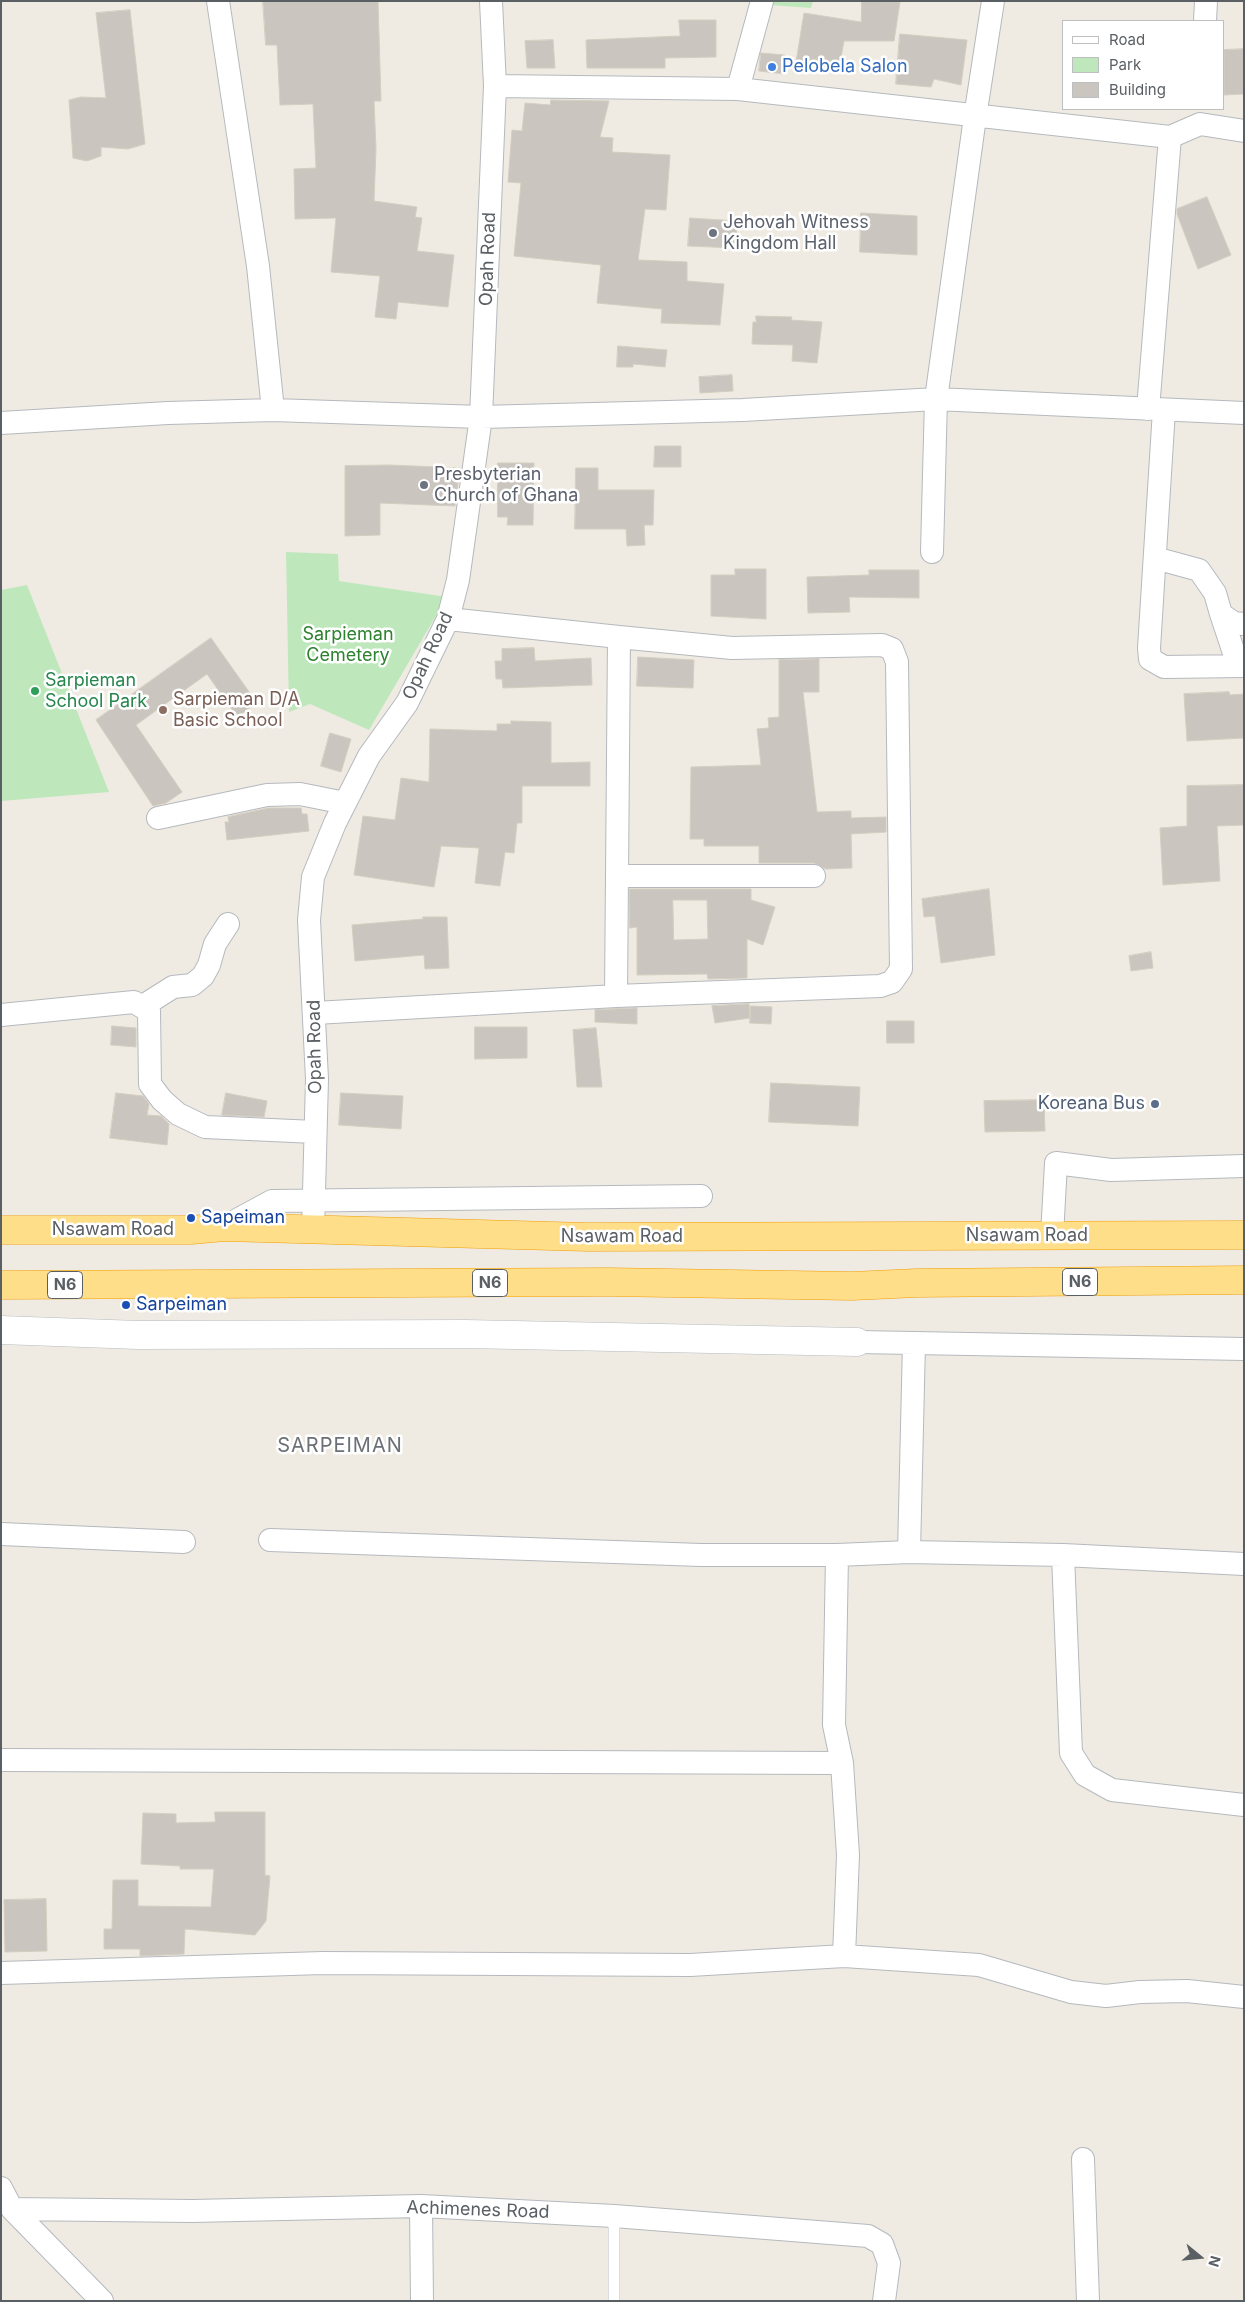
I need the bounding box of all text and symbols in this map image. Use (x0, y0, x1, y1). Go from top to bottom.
legend (1062, 20, 1225, 110)
text: Road (1109, 30, 1145, 49)
text: Park (1109, 55, 1141, 74)
place label: Pelobela Salon (782, 56, 908, 78)
marker: Pelobela Salon (766, 61, 778, 73)
text: Building (1109, 80, 1166, 99)
street label: Opah Road (476, 212, 500, 306)
place label: Jehovah Witness Kingdom Hall (723, 212, 869, 254)
marker: Jehovah Witness Kingdom Hall (707, 227, 719, 239)
place label: Presbyterian Church of Ghana (434, 464, 578, 506)
marker: Presbyterian Church of Ghana (418, 479, 430, 491)
street label: Opah Road (398, 609, 458, 703)
park label: Sarpieman Cemetery (302, 624, 394, 666)
place label: Sarpieman School Park (45, 670, 147, 712)
marker: Sarpieman School Park (29, 685, 41, 697)
place label: Sarpieman D/A Basic School (173, 689, 300, 732)
marker: Sarpieman D/A Basic School (157, 704, 169, 716)
street label: Opah Road (303, 1000, 327, 1094)
place label: Koreana Bus (1038, 1093, 1145, 1115)
marker: Koreana Bus (1149, 1098, 1161, 1110)
place label: Sapeiman (201, 1207, 285, 1229)
marker: Sapeiman (185, 1212, 197, 1224)
street label: Nsawam Road (52, 1219, 174, 1241)
street label: Nsawam Road (966, 1225, 1088, 1247)
street label: Nsawam Road (561, 1226, 683, 1248)
road number: N6 (1062, 1268, 1098, 1295)
road number: N6 (472, 1270, 508, 1296)
road number: N6 (48, 1272, 82, 1298)
place label: Sarpeiman (136, 1294, 227, 1316)
marker: Sarpeiman (120, 1299, 132, 1311)
district label: SARPEIMAN (276, 1434, 404, 1458)
street label: Achimenes Road (406, 2197, 550, 2223)
north arrow (1175, 2232, 1225, 2282)
text: N (1205, 2254, 1225, 2269)

